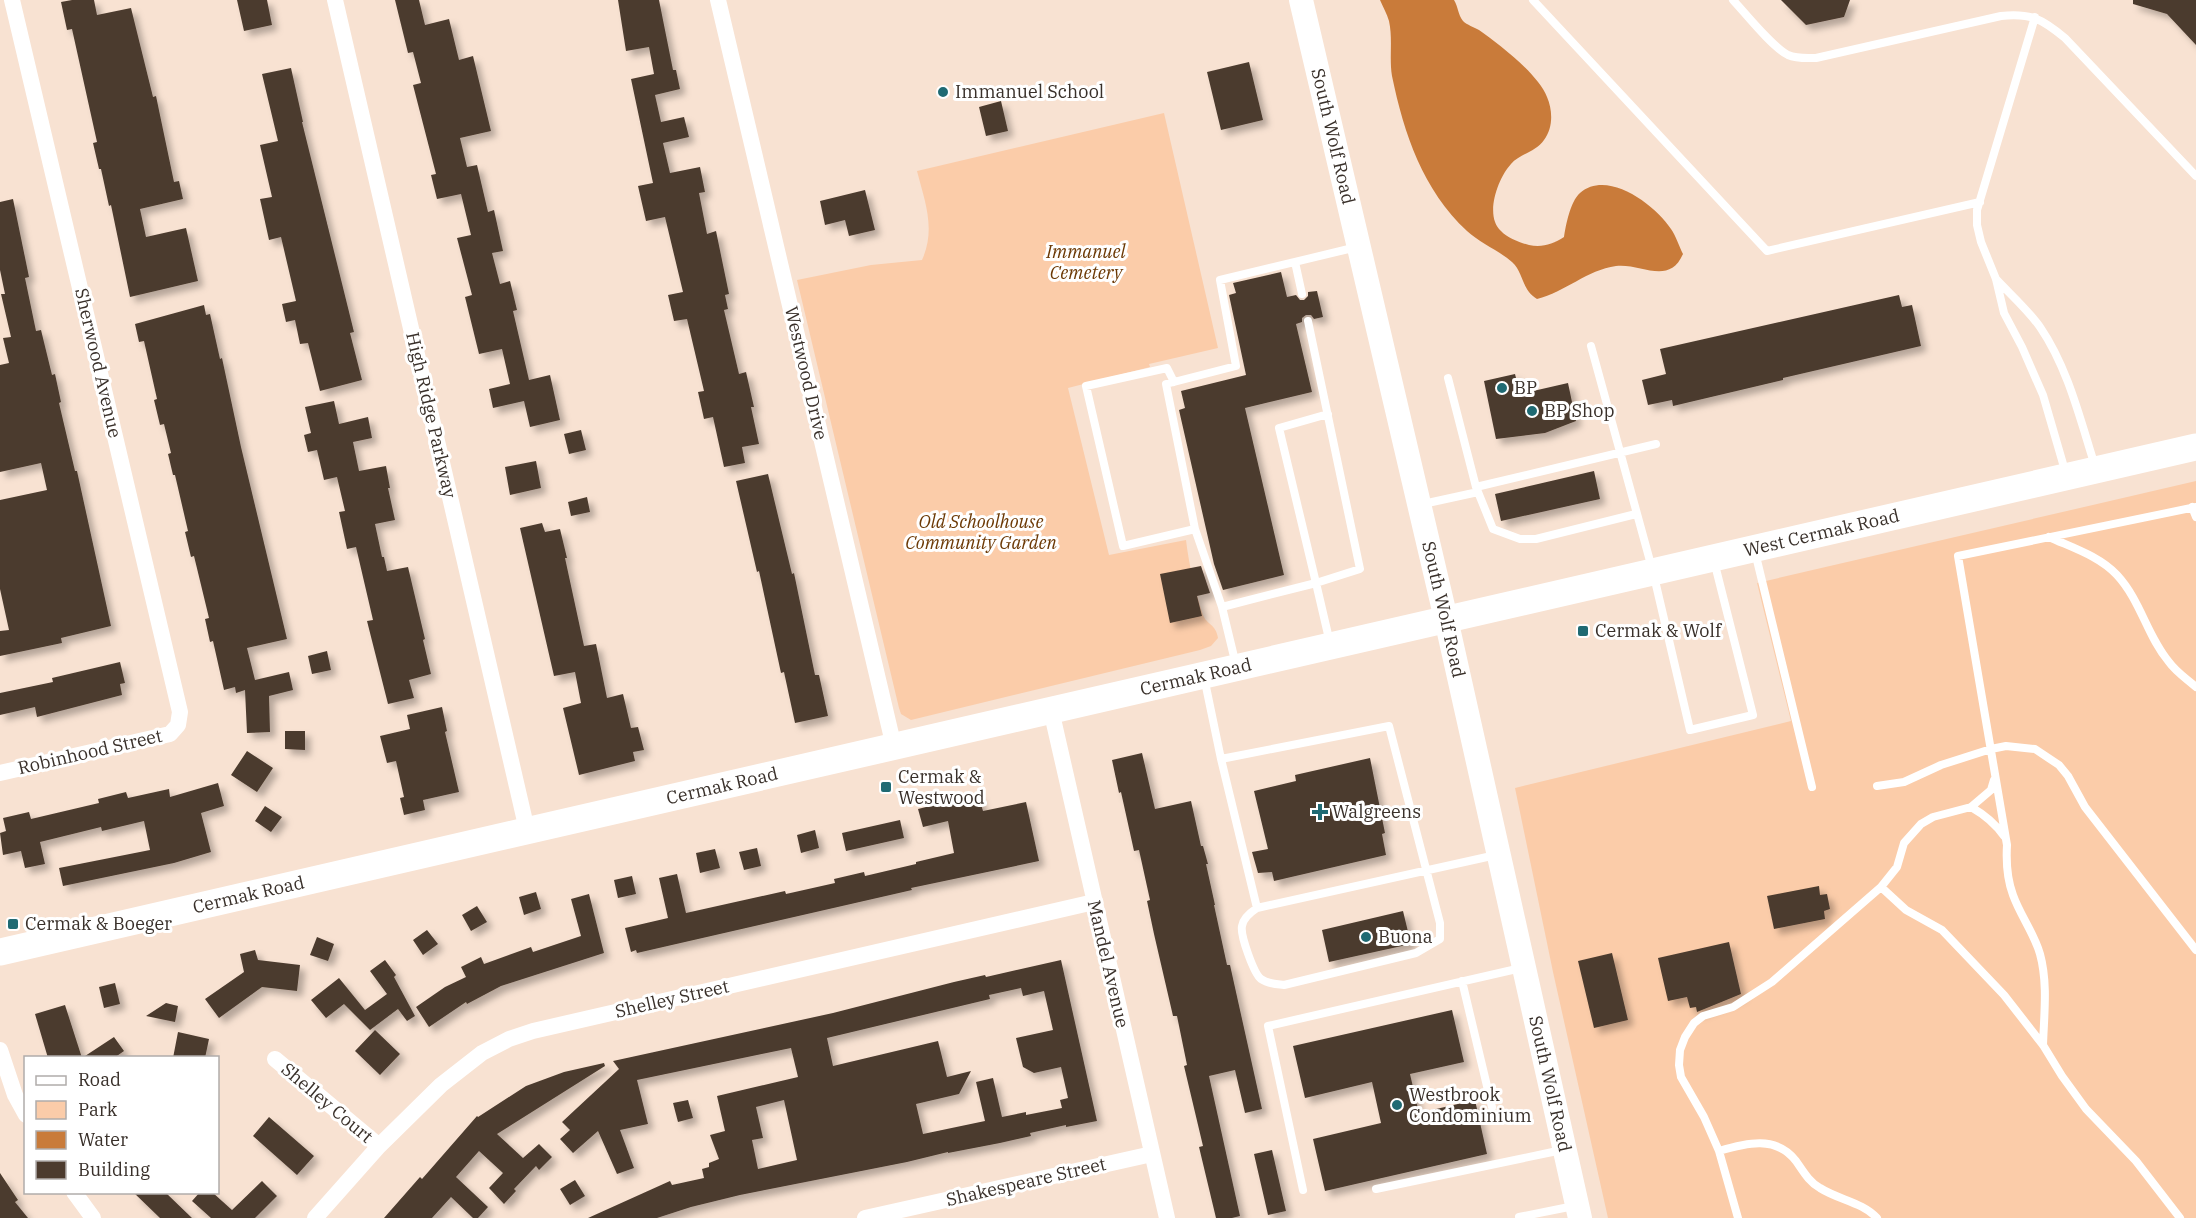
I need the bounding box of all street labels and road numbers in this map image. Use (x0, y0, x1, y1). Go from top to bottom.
street label: South Wolf Road (1306, 66, 1360, 207)
street label: Sherwood Avenue (70, 286, 127, 440)
street label: Westwood Drive (780, 304, 833, 442)
street label: High Ridge Parkway (401, 330, 462, 500)
street label: West Cermak Road (1741, 504, 1902, 562)
street label: South Wolf Road (1417, 539, 1471, 680)
street label: Cermak Road (1138, 653, 1254, 700)
street label: Robinhood Street (15, 724, 164, 779)
street label: Cermak Road (664, 761, 780, 809)
street label: Cermak Road (190, 870, 306, 918)
street label: Mandel Avenue (1083, 898, 1134, 1030)
street label: Shelley Street (613, 974, 731, 1023)
street label: South Wolf Road (1524, 1013, 1577, 1154)
street label: Shelley Court (277, 1058, 378, 1148)
street label: Shakespeare Street (944, 1152, 1108, 1211)

